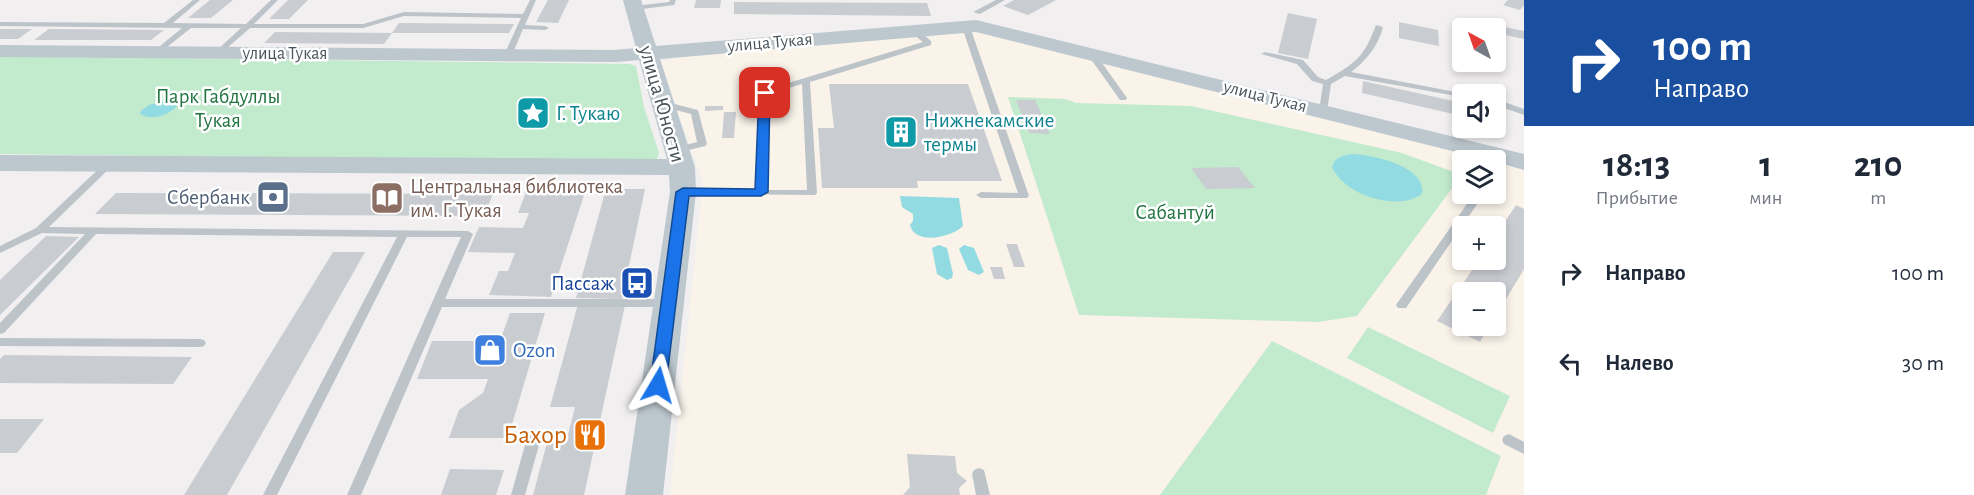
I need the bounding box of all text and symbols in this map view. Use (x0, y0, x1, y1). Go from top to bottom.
north arrow (1452, 18, 1506, 72)
map controls (1452, 18, 1506, 336)
icon: right (1554, 24, 1632, 102)
text: 100 m (1653, 26, 1752, 68)
street label: улица Тукая (726, 30, 813, 56)
street label: улица Юности (635, 42, 689, 165)
street label: улица Тукая (241, 45, 328, 63)
pin (739, 67, 790, 118)
text: Направо (1653, 75, 1749, 102)
icon: arrive (748, 76, 781, 109)
street label: улица Тукая (1221, 78, 1308, 116)
button: sound (1452, 84, 1506, 138)
park label: Парк Габдуллы Тукая (156, 86, 280, 131)
place icon: Г. Тукаю (515, 95, 551, 131)
place label: Г. Тукаю (556, 103, 620, 124)
place label: Нижнекамские термы (923, 110, 1054, 155)
building icon: Нижнекамские термы (883, 114, 919, 150)
text: 18:13 (1603, 147, 1670, 183)
text: 1 (1759, 147, 1772, 183)
text: 210 (1854, 147, 1903, 183)
button: layers (1452, 150, 1506, 204)
place label: Центральная библиотека им. Г. Тукая (410, 176, 624, 221)
bank icon: Сбербанк (255, 179, 291, 215)
library icon: Центральная библиотека им. Г. Тукая (369, 180, 405, 216)
place label: Сбербанк (167, 187, 250, 208)
text: Прибытие (1595, 188, 1678, 208)
text: мин (1749, 188, 1782, 208)
text: m (1870, 188, 1886, 208)
park label: Сабантуй (1135, 202, 1215, 223)
button: + (1452, 216, 1506, 270)
icon: right (1554, 257, 1587, 290)
text: Направо (1605, 262, 1686, 284)
text: 100 m (1892, 262, 1944, 284)
bus stop icon: Пассаж (619, 265, 655, 301)
place label: Пассаж (551, 273, 614, 294)
button: − (1452, 282, 1506, 336)
shop icon: Ozon (472, 332, 508, 368)
place label: Ozon (513, 340, 556, 361)
icon: left (1554, 347, 1587, 380)
text: Налево (1605, 352, 1674, 374)
text: 30 m (1902, 352, 1944, 374)
position arrow (626, 353, 690, 417)
restaurant icon: Бахор (572, 417, 608, 453)
place label: Бахор (503, 422, 567, 448)

